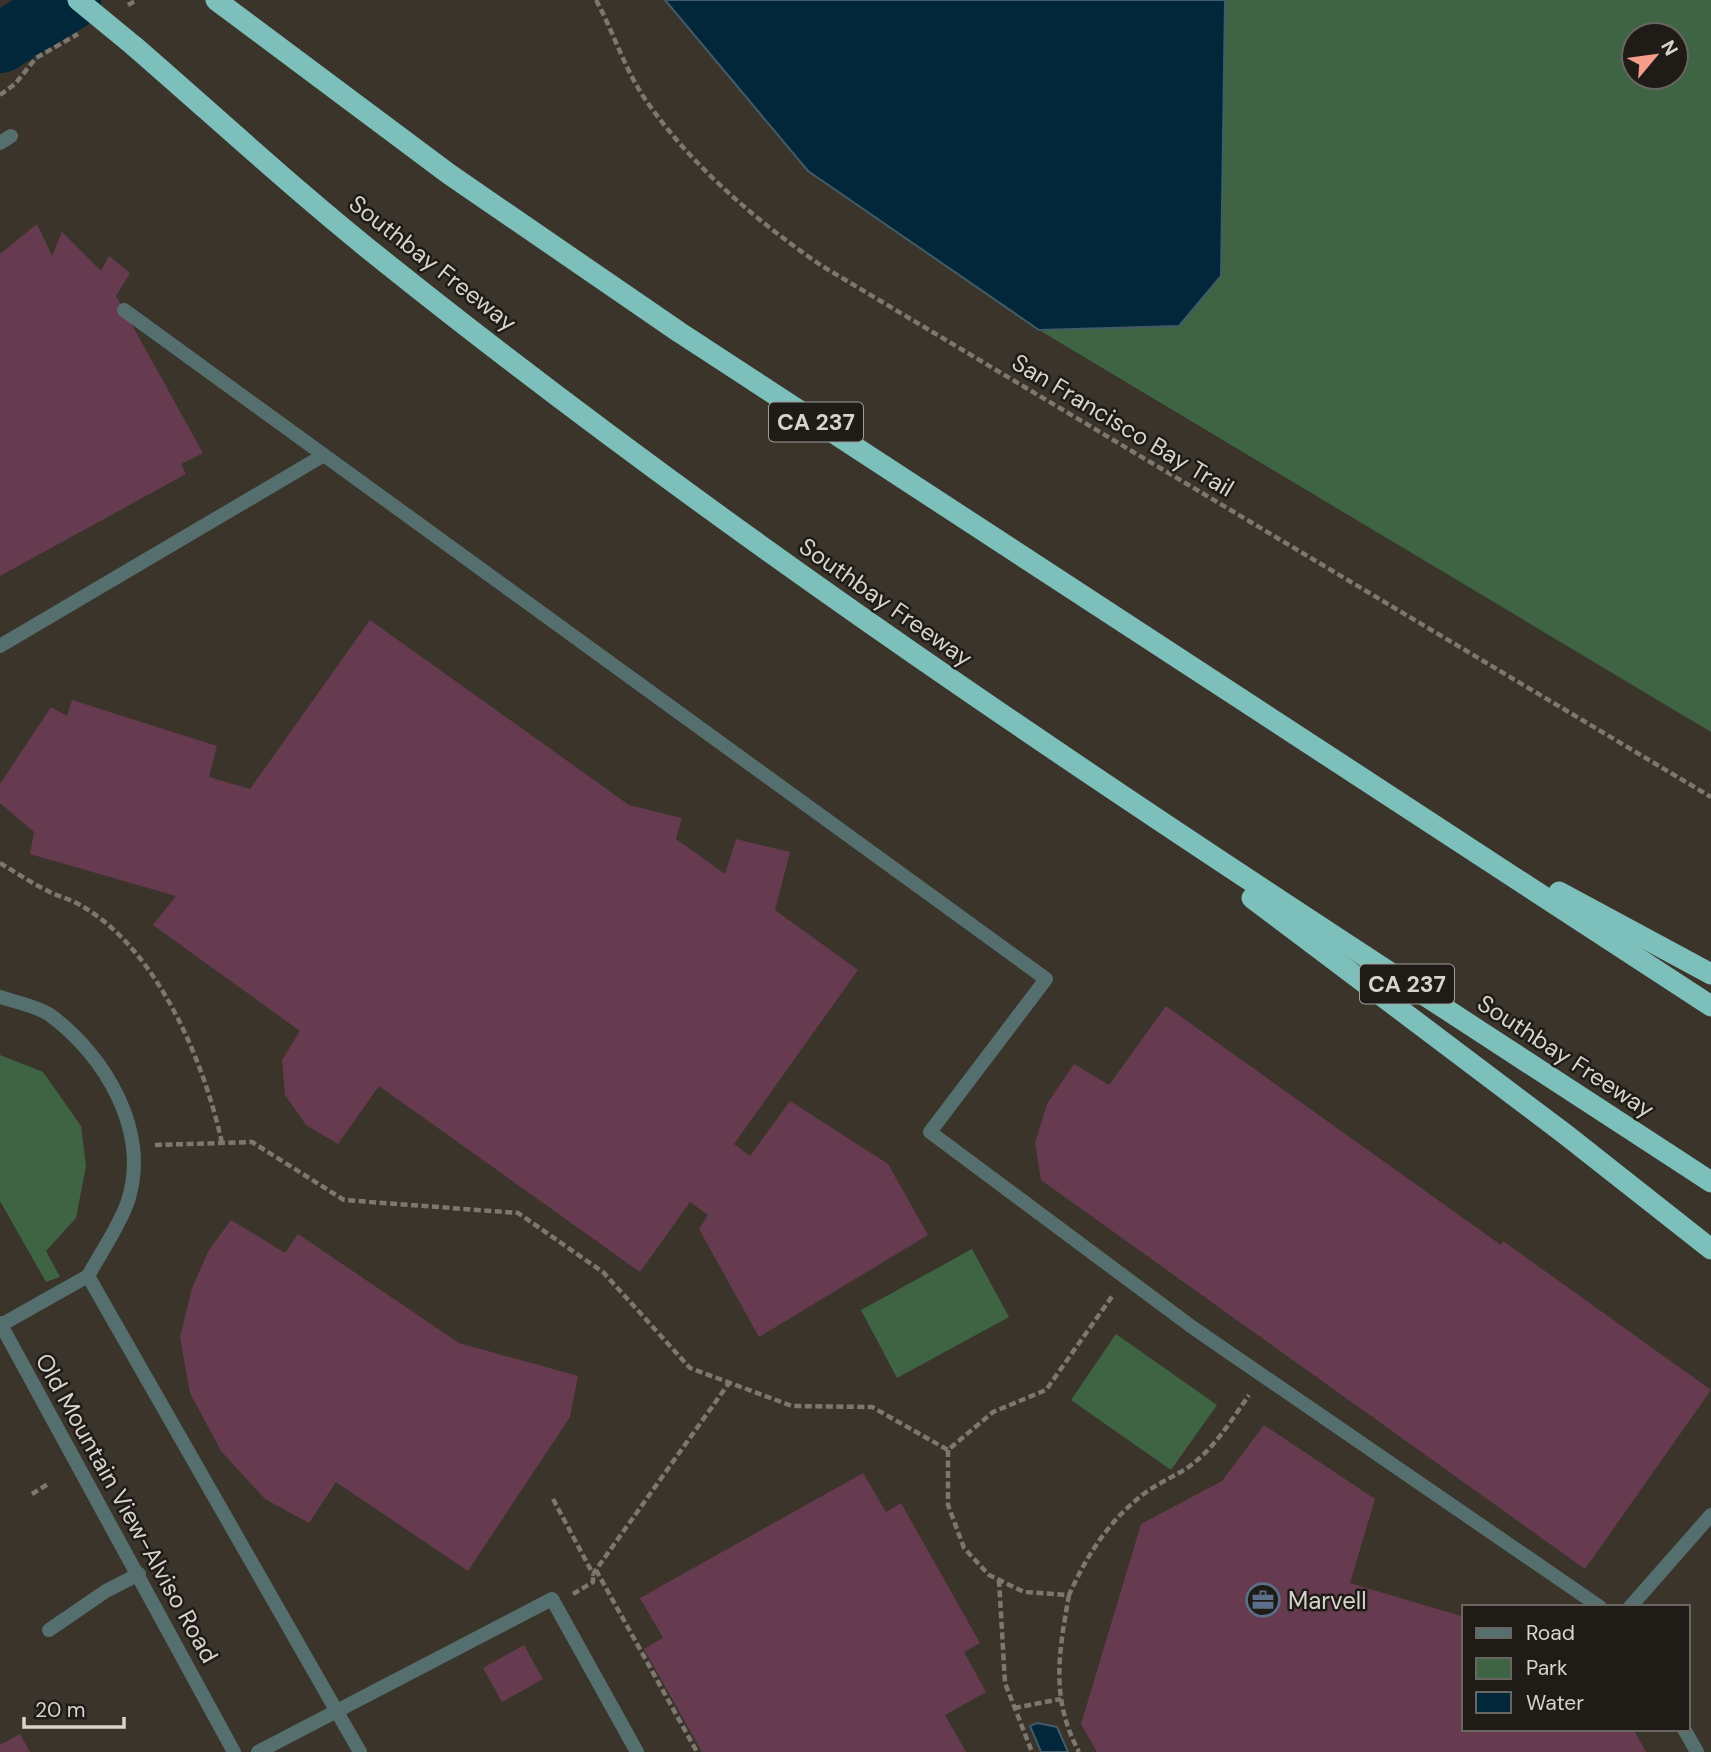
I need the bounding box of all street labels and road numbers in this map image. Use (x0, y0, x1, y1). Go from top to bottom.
street label: Southbay Freeway (343, 188, 523, 338)
street label: San Francisco Bay Trail (1006, 346, 1240, 504)
road number: CA 237 (769, 402, 863, 442)
street label: Southbay Freeway (793, 531, 979, 673)
road number: CA 237 (1360, 965, 1454, 1004)
street label: Southbay Freeway (1472, 987, 1660, 1125)
street label: Old Mountain View-Alviso Road (29, 1348, 225, 1668)

